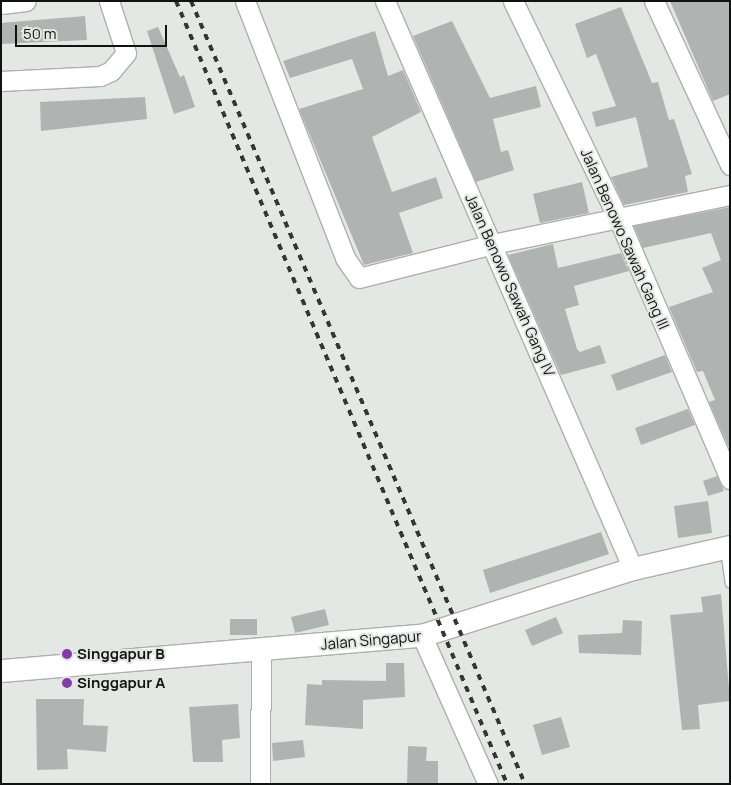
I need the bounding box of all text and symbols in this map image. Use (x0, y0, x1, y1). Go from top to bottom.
scale bar (18, 15, 170, 47)
text: 50 m (23, 23, 57, 44)
street label: Jalan Benowo Sawah Gang III (577, 146, 673, 332)
street label: Jalan Benowo Sawah Gang IV (461, 191, 559, 379)
street label: Jalan Singapur (320, 627, 422, 653)
place label: Singgapur B (77, 645, 165, 663)
marker: Singgapur B (61, 648, 73, 660)
place label: Singgapur A (77, 674, 165, 692)
marker: Singgapur A (61, 677, 73, 689)

